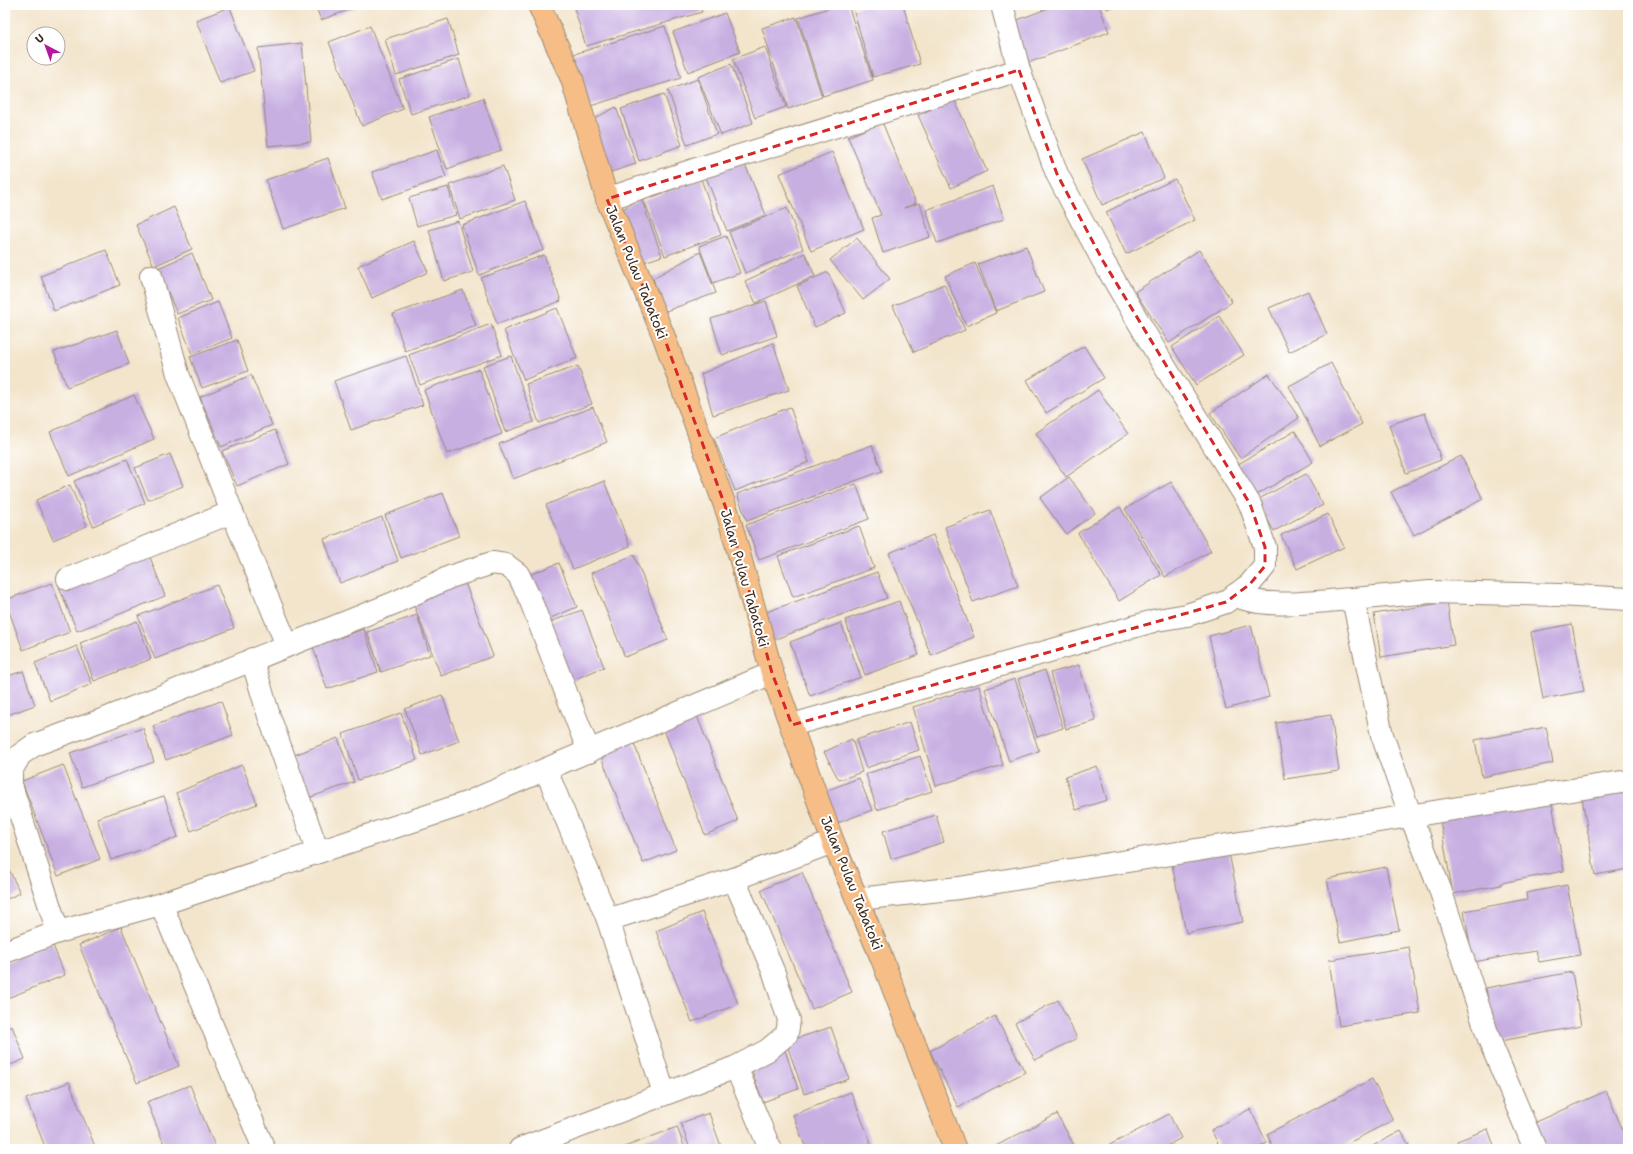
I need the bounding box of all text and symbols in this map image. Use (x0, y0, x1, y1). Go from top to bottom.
north arrow (26, 26, 66, 66)
text: U (32, 31, 48, 47)
street label: Jalan Pulau Tabatoki (602, 202, 672, 342)
street label: Jalan Pulau Tabatoki (717, 507, 773, 649)
street label: Jalan Pulau Tabatoki (817, 813, 887, 953)

